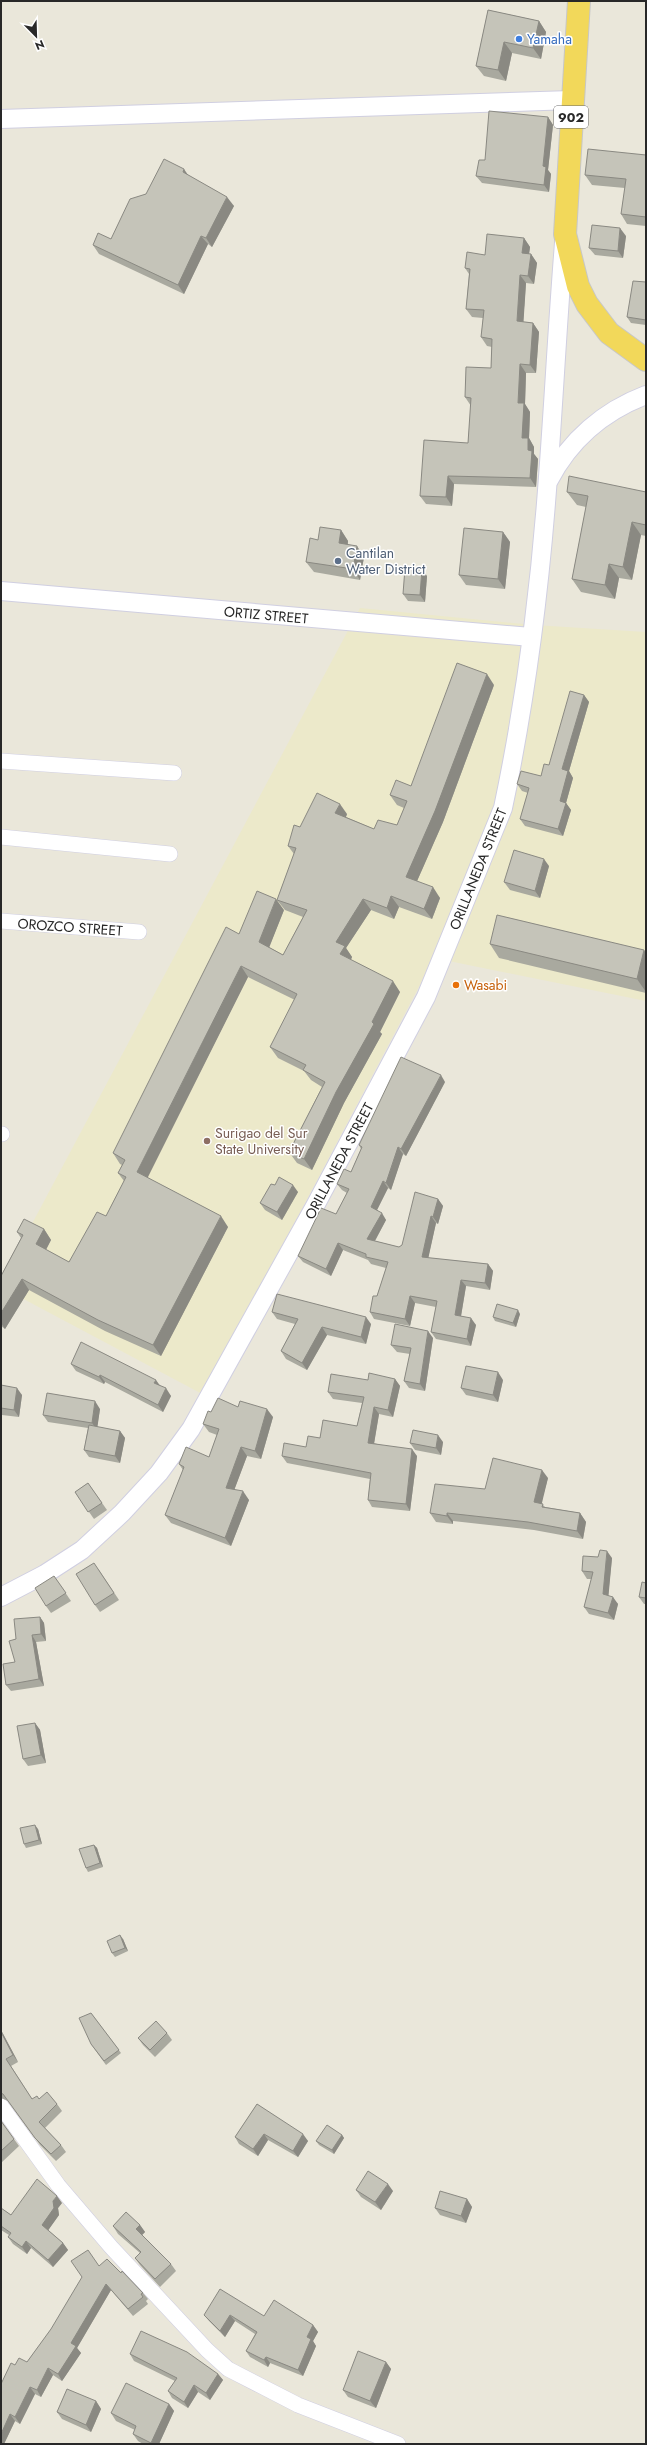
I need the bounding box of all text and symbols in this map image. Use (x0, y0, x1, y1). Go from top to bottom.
north arrow (16, 16, 56, 56)
place label: Yamaha (527, 29, 572, 49)
marker: Yamaha (514, 34, 524, 44)
text: N (33, 36, 47, 54)
road number: 902 (554, 106, 588, 128)
place label: Cantilan Water District (346, 543, 426, 579)
marker: Cantilan Water District (333, 556, 343, 566)
street label: ORTIZ STREET (223, 601, 309, 629)
street label: ORILLANEDA STREET (444, 805, 512, 933)
street label: OROZCO STREET (17, 913, 124, 941)
place label: Wasabi (464, 975, 507, 995)
marker: Wasabi (451, 980, 461, 990)
street label: ORILLANEDA STREET (300, 1099, 378, 1223)
place label: Surigao del Sur State University (215, 1123, 308, 1159)
marker: Surigao del Sur State University (202, 1136, 212, 1146)

